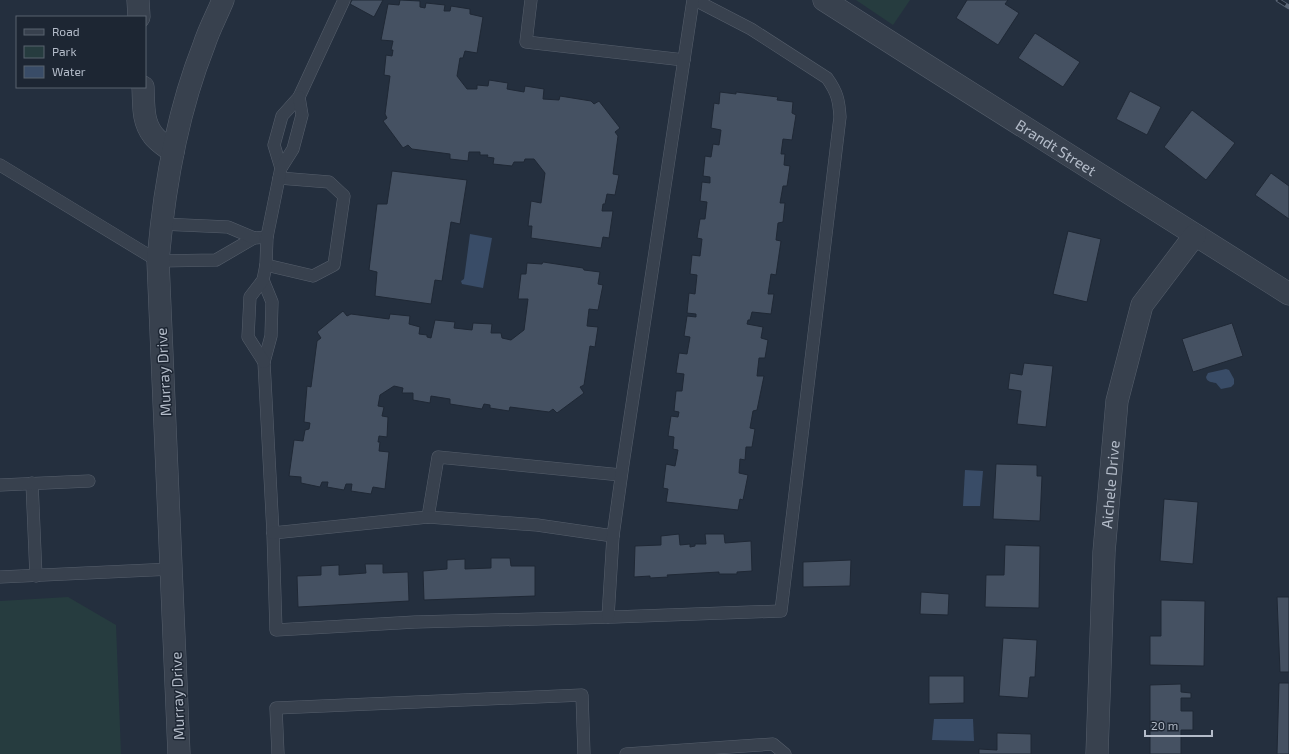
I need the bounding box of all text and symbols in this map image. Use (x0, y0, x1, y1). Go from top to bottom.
legend (16, 16, 146, 88)
text: Road (52, 24, 80, 38)
text: Park (52, 44, 77, 58)
text: Water (52, 64, 86, 78)
street label: Brandt Street (1013, 115, 1100, 179)
street label: Murray Drive (152, 327, 174, 417)
street label: Aichele Drive (1097, 439, 1123, 529)
street label: Murray Drive (166, 651, 188, 741)
scale bar (1145, 712, 1212, 738)
text: 20 m (1151, 718, 1178, 732)

